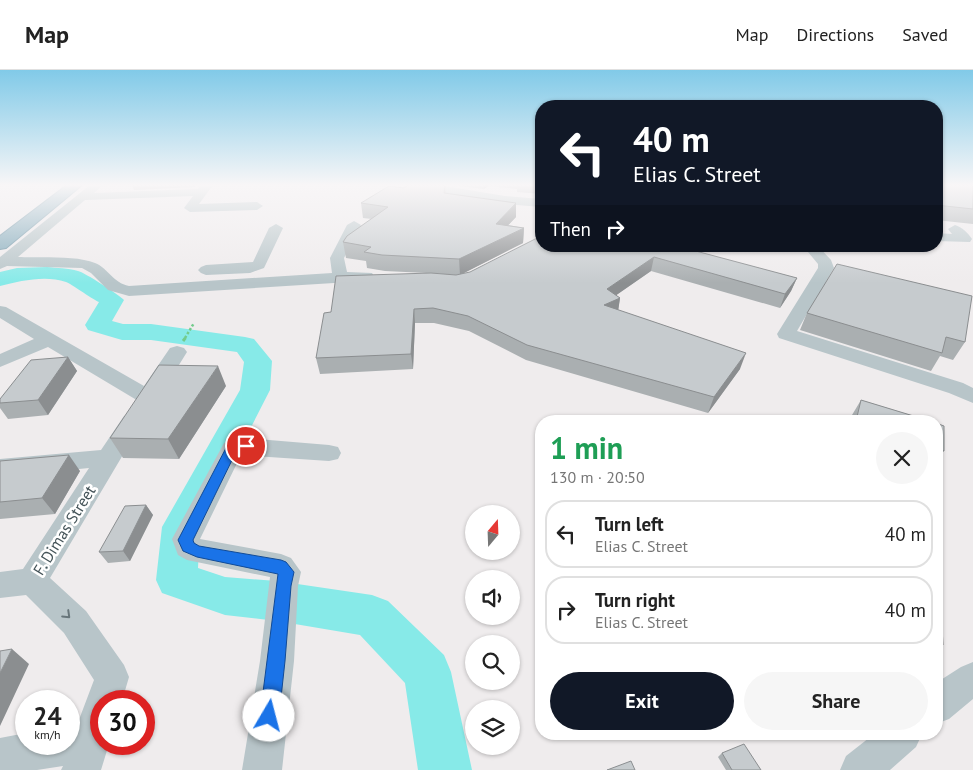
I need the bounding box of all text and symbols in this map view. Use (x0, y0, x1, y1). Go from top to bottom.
text: Map (25, 19, 69, 50)
text: Map (736, 23, 768, 46)
text: Directions (796, 23, 874, 46)
text: Saved (902, 23, 948, 46)
text: 40 m (633, 116, 710, 162)
icon: left (550, 120, 615, 185)
text: Elias C. Street (633, 160, 761, 188)
icon: right (601, 215, 629, 243)
text: Then (550, 217, 591, 241)
pin (225, 425, 267, 467)
text: 1 min (550, 428, 623, 467)
icon: arrive (232, 432, 260, 460)
button: close (876, 432, 928, 484)
text: 130 m · 20:50 (550, 467, 645, 487)
street label: F. Dimas Street (28, 481, 100, 579)
north arrow (465, 505, 520, 560)
map controls (465, 505, 520, 755)
text: Turn left (595, 512, 664, 536)
icon: left (552, 520, 580, 548)
text: 40 m (885, 522, 926, 546)
text: Elias C. Street (595, 536, 688, 556)
button: sound (465, 570, 520, 625)
text: Turn right (595, 588, 675, 612)
icon: right (552, 596, 580, 624)
text: 40 m (885, 598, 926, 622)
one-way arrow (61, 609, 70, 618)
text: Elias C. Street (595, 612, 688, 632)
button: search (465, 635, 520, 690)
button: Exit (550, 672, 734, 730)
button: Share (744, 672, 928, 730)
position arrow (242, 689, 294, 741)
speed limit sign: 30 (90, 690, 155, 755)
text: 24 (33, 700, 62, 732)
button: layers (465, 700, 520, 755)
text: km/h (34, 727, 61, 742)

